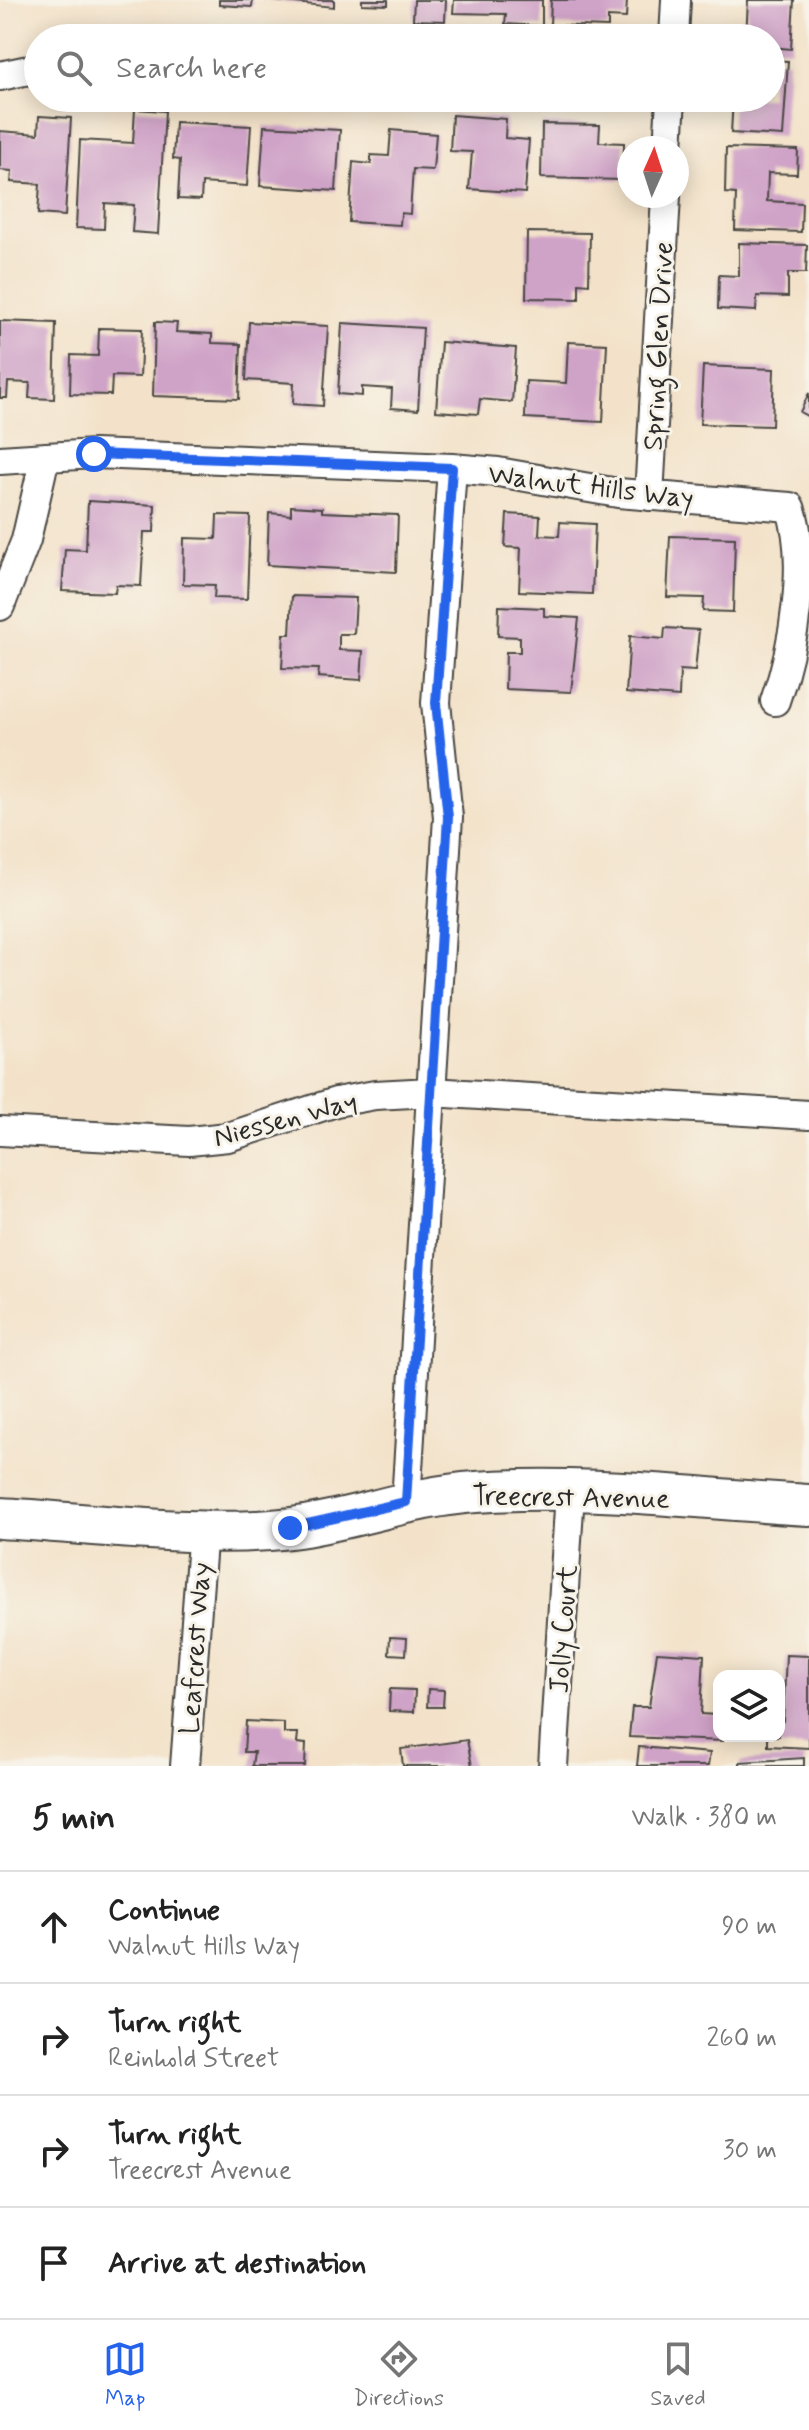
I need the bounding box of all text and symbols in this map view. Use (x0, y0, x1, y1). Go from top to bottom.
search box (24, 24, 785, 112)
icon: search (52, 46, 96, 90)
text: Search here (116, 49, 267, 88)
north arrow (617, 136, 689, 208)
street label: Spring Glen Drive (636, 241, 686, 452)
route start (76, 436, 112, 472)
street label: Walnut Hills Way (486, 457, 696, 518)
street label: Niessen Way (210, 1084, 361, 1157)
street label: Treecrest Avenue (472, 1478, 670, 1519)
route end (272, 1510, 308, 1546)
street label: Leafcrest Way (172, 1561, 221, 1735)
street label: Jolly Court (542, 1563, 587, 1695)
map controls (713, 1670, 785, 1742)
button: layers (713, 1670, 785, 1742)
text: 5 min (32, 1796, 115, 1841)
text: Walk · 380 m (631, 1801, 777, 1835)
text: Continue (108, 1891, 220, 1930)
icon: ahead (32, 1905, 76, 1949)
text: 90 m (722, 1910, 777, 1944)
text: Walnut Hills Way (108, 1930, 300, 1964)
text: Turn right (108, 2003, 241, 2042)
icon: right (32, 2017, 76, 2061)
text: 260 m (707, 2022, 777, 2056)
text: Reinhold Street (108, 2042, 279, 2076)
text: Turn right (108, 2115, 241, 2154)
icon: right (32, 2129, 76, 2173)
text: 30 m (723, 2134, 777, 2168)
text: Treecrest Avenue (108, 2154, 292, 2188)
icon: arrive (32, 2241, 76, 2285)
text: Arrive at destination (108, 2244, 366, 2283)
tab: Map (103, 2337, 147, 2413)
tab: Directions (353, 2337, 444, 2413)
tab: Saved (650, 2337, 706, 2413)

